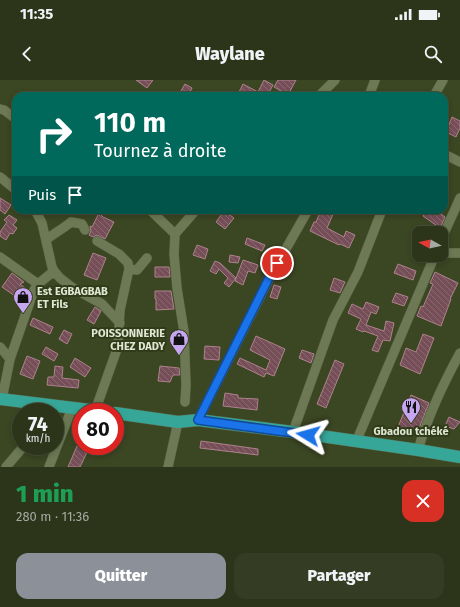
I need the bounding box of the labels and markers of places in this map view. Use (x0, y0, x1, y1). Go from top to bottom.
pin (260, 246, 294, 280)
place label: Est EGBAGBAB ET Fils (37, 285, 108, 311)
shop icon: Est EGBAGBAB ET Fils (12, 286, 34, 314)
place label: POISSONNERIE CHEZ DADY (91, 327, 165, 353)
shop icon: POISSONNERIE CHEZ DADY (168, 328, 190, 356)
restaurant icon: Gbadou tchéké (400, 396, 422, 424)
place label: Gbadou tchéké (373, 425, 449, 438)

